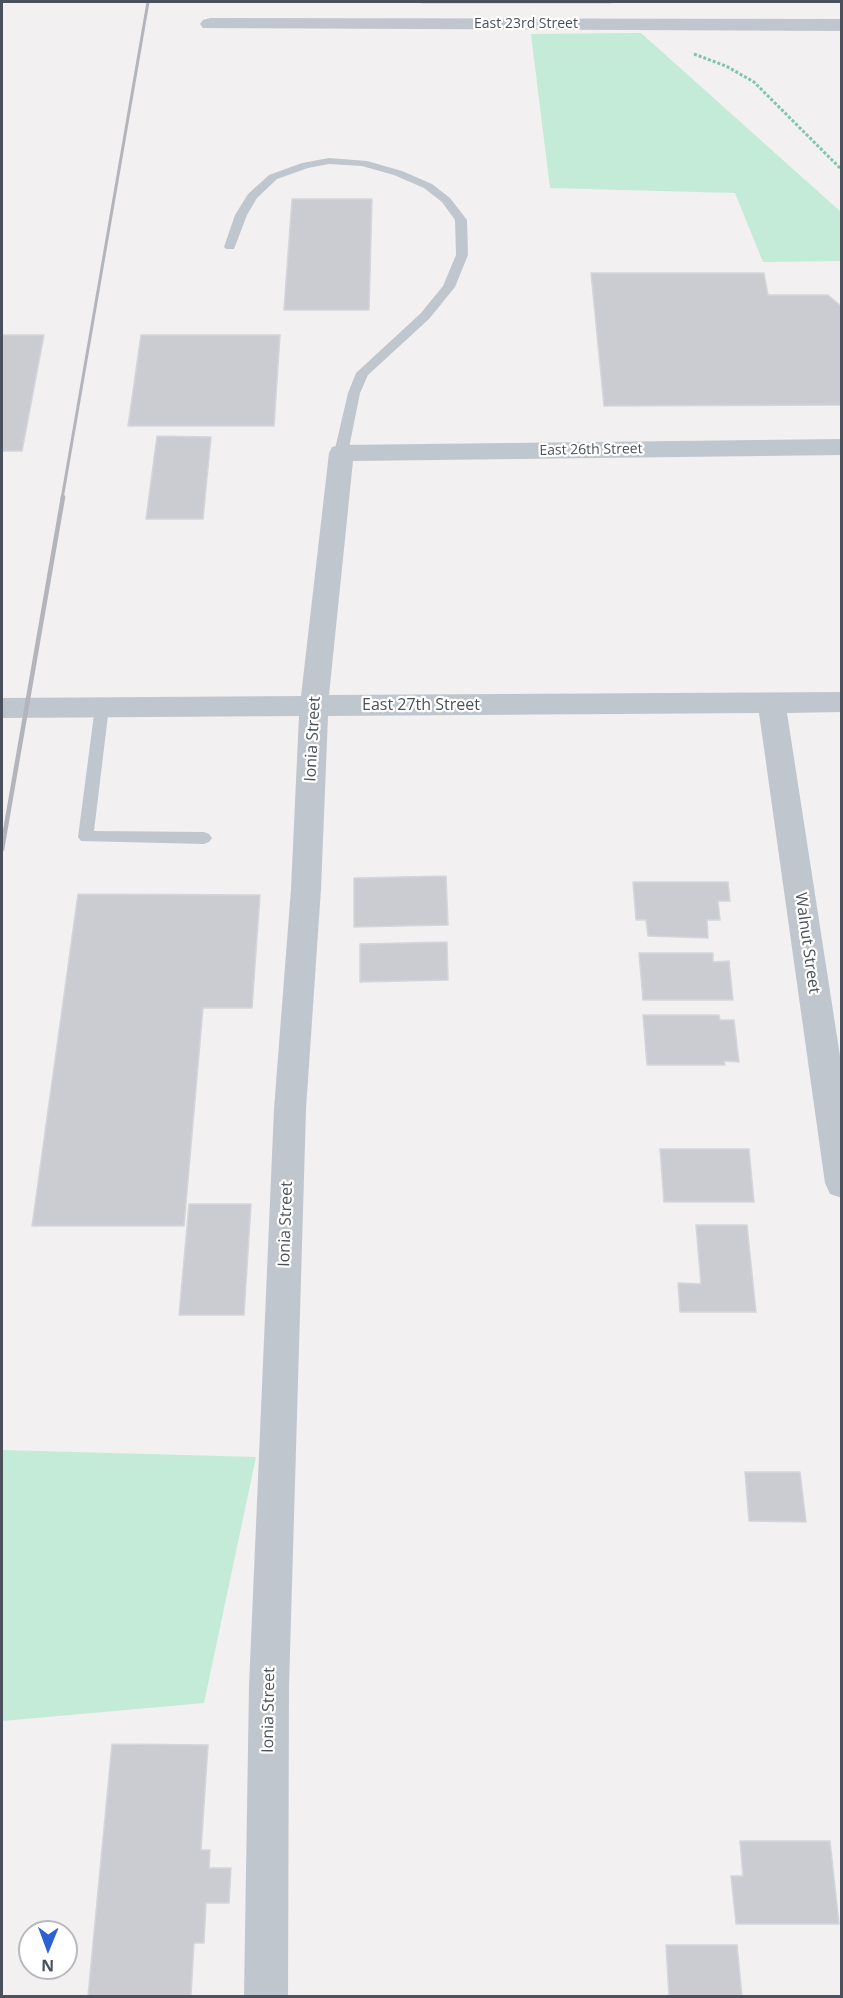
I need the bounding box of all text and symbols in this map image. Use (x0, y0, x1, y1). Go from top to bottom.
street label: East 23rd Street (474, 16, 578, 32)
street label: East 26th Street (539, 441, 643, 459)
street label: East 27th Street (362, 695, 480, 715)
street label: Ionia Street (301, 696, 325, 782)
street label: Walnut Street (790, 891, 824, 995)
street label: Ionia Street (275, 1181, 297, 1267)
street label: Ionia Street (259, 1667, 279, 1753)
north arrow (18, 1920, 78, 1980)
text: N (41, 1955, 54, 1977)

